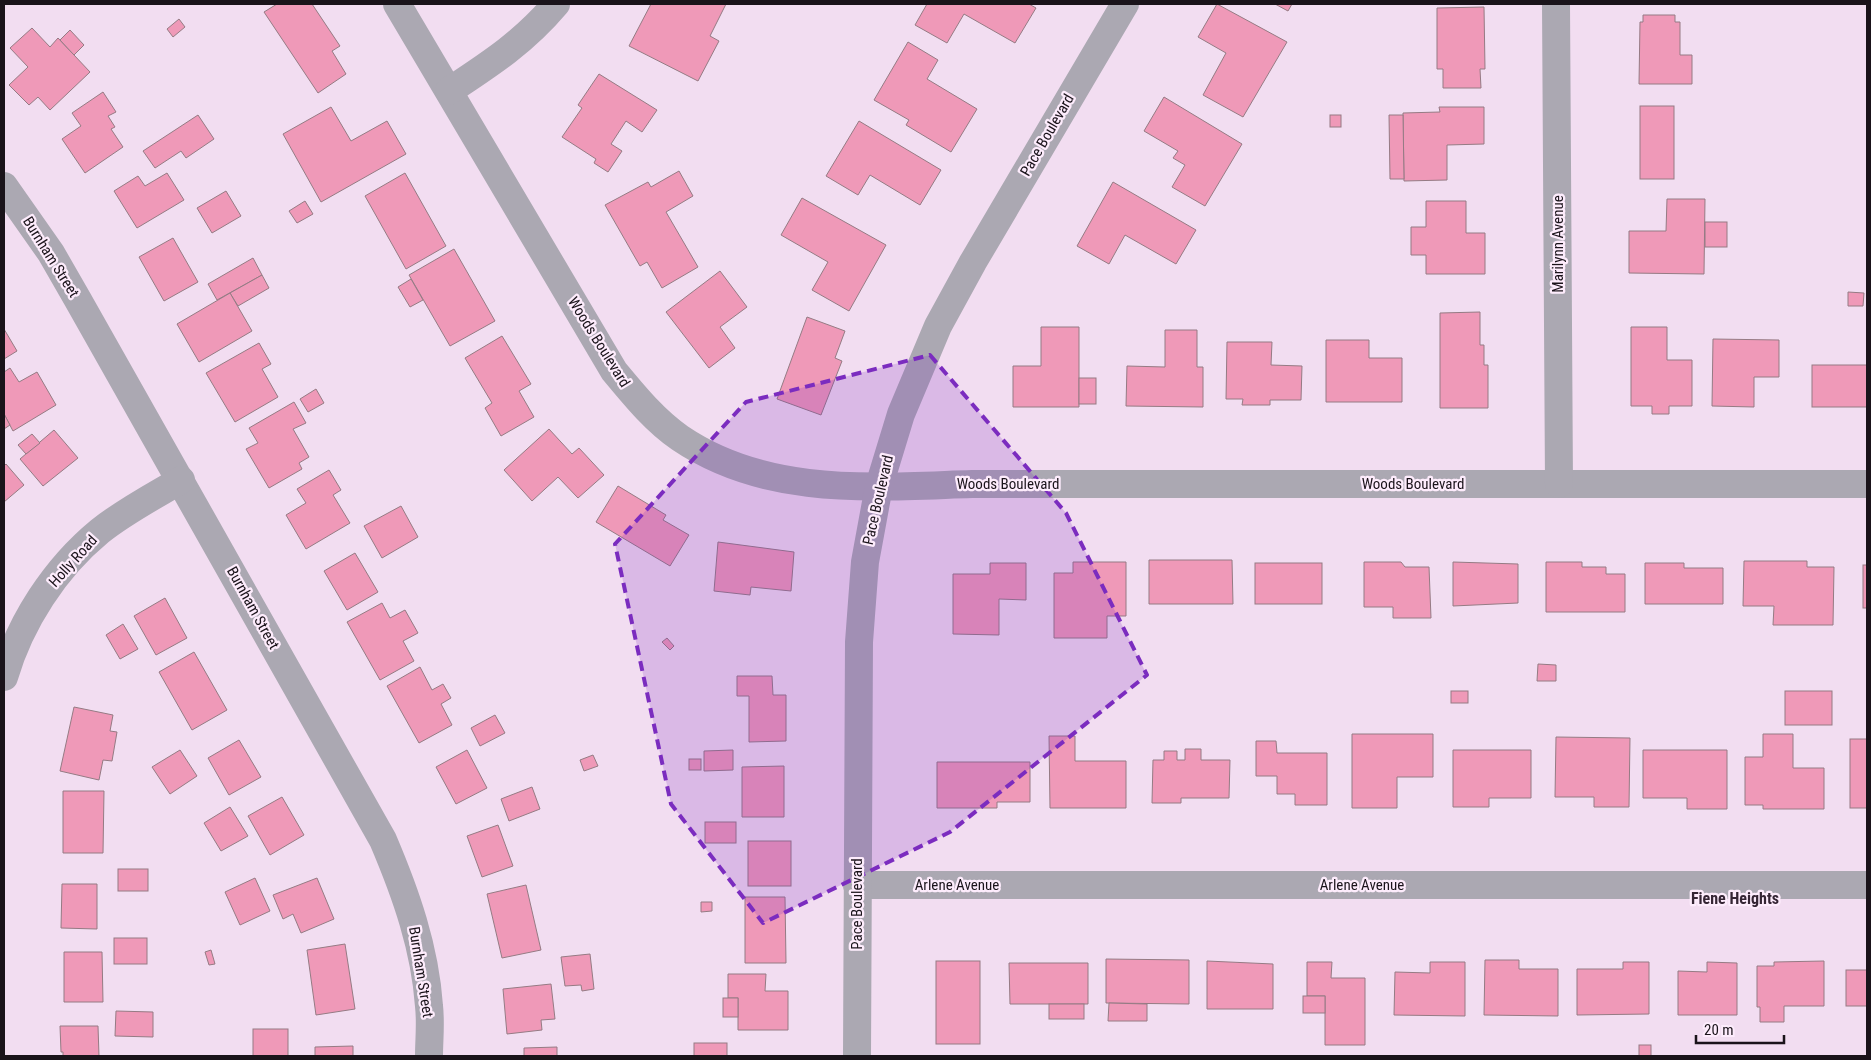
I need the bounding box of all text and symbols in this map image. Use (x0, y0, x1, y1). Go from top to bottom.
street label: Pace Boulevard (1016, 91, 1078, 179)
street label: Marilynn Avenue (1549, 195, 1567, 293)
street label: Burnham Street (19, 213, 83, 301)
street label: Woods Boulevard (564, 294, 634, 390)
street label: Pace Boulevard (859, 453, 897, 547)
street label: Woods Boulevard (957, 475, 1059, 493)
street label: Woods Boulevard (1362, 475, 1464, 493)
street label: Holly Road (45, 531, 101, 591)
street label: Burnham Street (223, 564, 283, 652)
street label: Pace Boulevard (848, 858, 866, 950)
street label: Arlene Avenue (915, 876, 999, 894)
street label: Arlene Avenue (1320, 876, 1404, 894)
district label: Fiene Heights (1691, 889, 1779, 908)
street label: Burnham Street (405, 925, 437, 1019)
scale bar (1696, 1012, 1784, 1044)
text: 20 m (1704, 1021, 1734, 1039)

